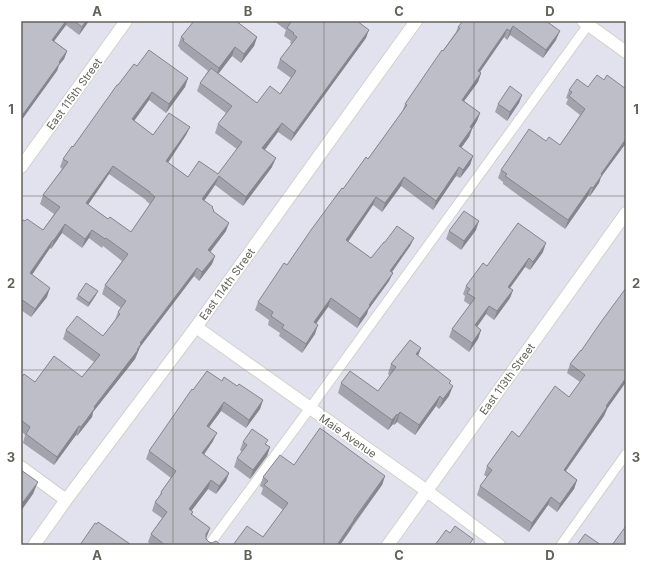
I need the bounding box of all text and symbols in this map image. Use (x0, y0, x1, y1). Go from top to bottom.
text: A (92, 3, 102, 19)
text: B (244, 3, 253, 19)
text: C (394, 3, 404, 19)
text: D (545, 3, 555, 19)
street label: East 115th Street (43, 55, 105, 133)
text: 1 (8, 101, 14, 117)
text: 1 (633, 101, 639, 117)
street label: East 114th Street (196, 245, 258, 323)
text: 2 (7, 275, 15, 291)
text: 2 (632, 275, 640, 291)
street label: East 113th Street (476, 340, 538, 418)
street label: Maie Avenue (317, 411, 379, 461)
text: 3 (7, 449, 15, 465)
text: 3 (632, 449, 640, 465)
text: A (92, 547, 102, 563)
text: B (244, 547, 253, 563)
text: C (394, 547, 404, 563)
text: D (545, 547, 555, 563)

